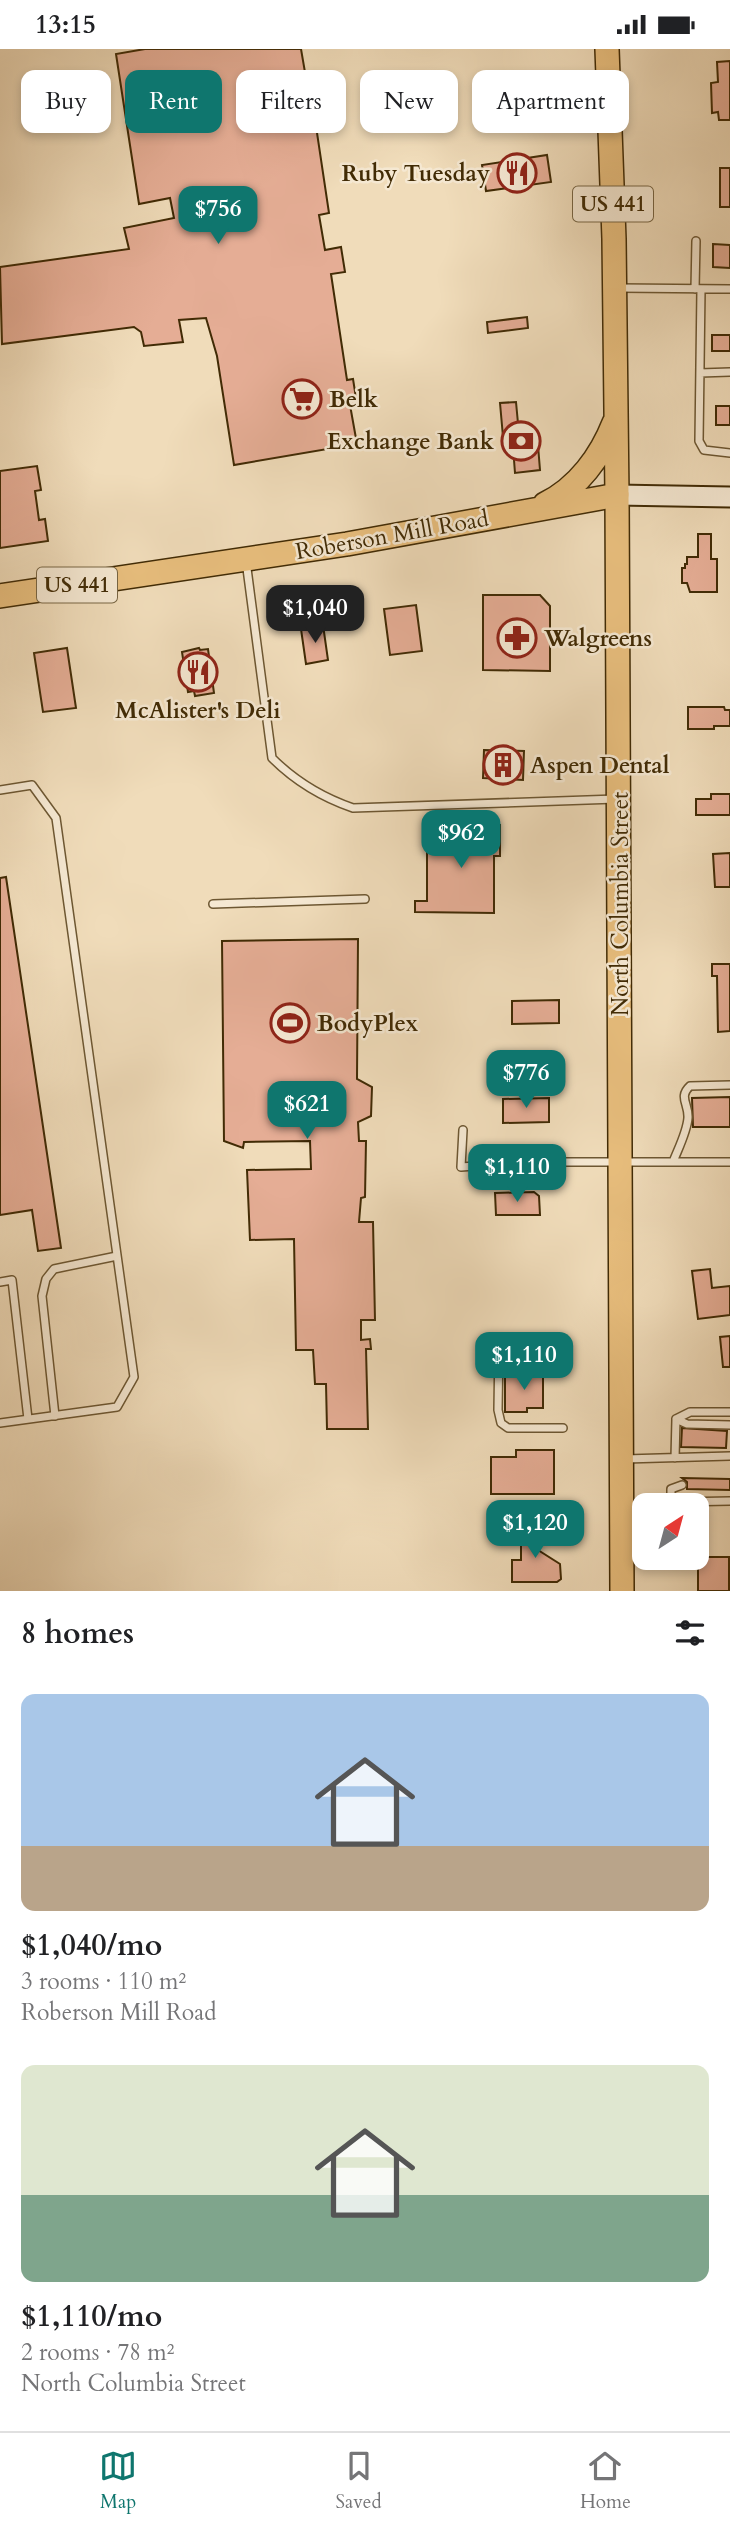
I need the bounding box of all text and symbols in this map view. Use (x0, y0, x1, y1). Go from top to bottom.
text: 13:15 (35, 7, 96, 42)
chip: Buy (21, 70, 111, 133)
chip: Rent (125, 70, 222, 133)
chip: Filters (236, 70, 346, 133)
chip: New (360, 70, 458, 133)
chip: Apartment (472, 70, 629, 133)
restaurant icon: Ruby Tuesday (496, 152, 538, 194)
place label: Ruby Tuesday (341, 158, 490, 189)
pin: $756 (177, 187, 259, 246)
road number: US 441 (573, 187, 653, 221)
text: $756 (194, 193, 242, 224)
supermarket icon: Belk (281, 378, 323, 420)
place label: Belk (329, 384, 379, 415)
bank icon: Exchange Bank (500, 420, 542, 462)
place label: Exchange Bank (327, 426, 495, 457)
street label: Roberson Mill Road (293, 503, 492, 567)
road number: US 441 (37, 567, 117, 603)
pin: $1,040 (258, 585, 372, 645)
text: $1,040 (282, 592, 348, 623)
pharmacy icon: Walgreens (496, 617, 538, 659)
place label: Walgreens (543, 623, 652, 654)
restaurant icon: McAlister's Deli (177, 651, 219, 693)
place label: McAlister's Deli (115, 695, 281, 726)
building icon: Aspen Dental (482, 744, 524, 786)
place label: Aspen Dental (530, 750, 670, 781)
street label: North Columbia Street (605, 792, 636, 1016)
pin: $962 (420, 811, 502, 870)
text: $962 (437, 817, 485, 848)
sports icon: BodyPlex (269, 1002, 311, 1044)
place label: BodyPlex (317, 1008, 419, 1039)
pin: $776 (485, 1051, 567, 1110)
text: $776 (502, 1057, 550, 1088)
pin: $621 (266, 1081, 348, 1141)
text: $621 (283, 1088, 331, 1119)
pin: $1,110 (460, 1145, 574, 1204)
text: $1,110 (484, 1151, 550, 1182)
pin: $1,110 (467, 1333, 581, 1392)
text: $1,110 (491, 1339, 557, 1370)
north arrow (632, 1493, 709, 1570)
map controls (632, 1493, 709, 1570)
pin: $1,120 (478, 1501, 592, 1560)
text: $1,120 (502, 1507, 568, 1538)
text: 8 homes (21, 1613, 134, 1654)
icon: filters (671, 1614, 709, 1652)
icon: home (302, 1739, 428, 1865)
text: $1,040/mo (21, 1925, 162, 1966)
text: 3 rooms · 110 m² (21, 1966, 186, 1997)
text: Roberson Mill Road (21, 1997, 216, 2028)
icon: home (302, 2110, 428, 2236)
text: $1,110/mo (21, 2296, 162, 2337)
text: 2 rooms · 78 m² (21, 2337, 174, 2368)
text: North Columbia Street (21, 2368, 246, 2399)
tab: Map (99, 2447, 137, 2515)
tab: Saved (336, 2447, 382, 2515)
tab: Home (580, 2447, 631, 2515)

